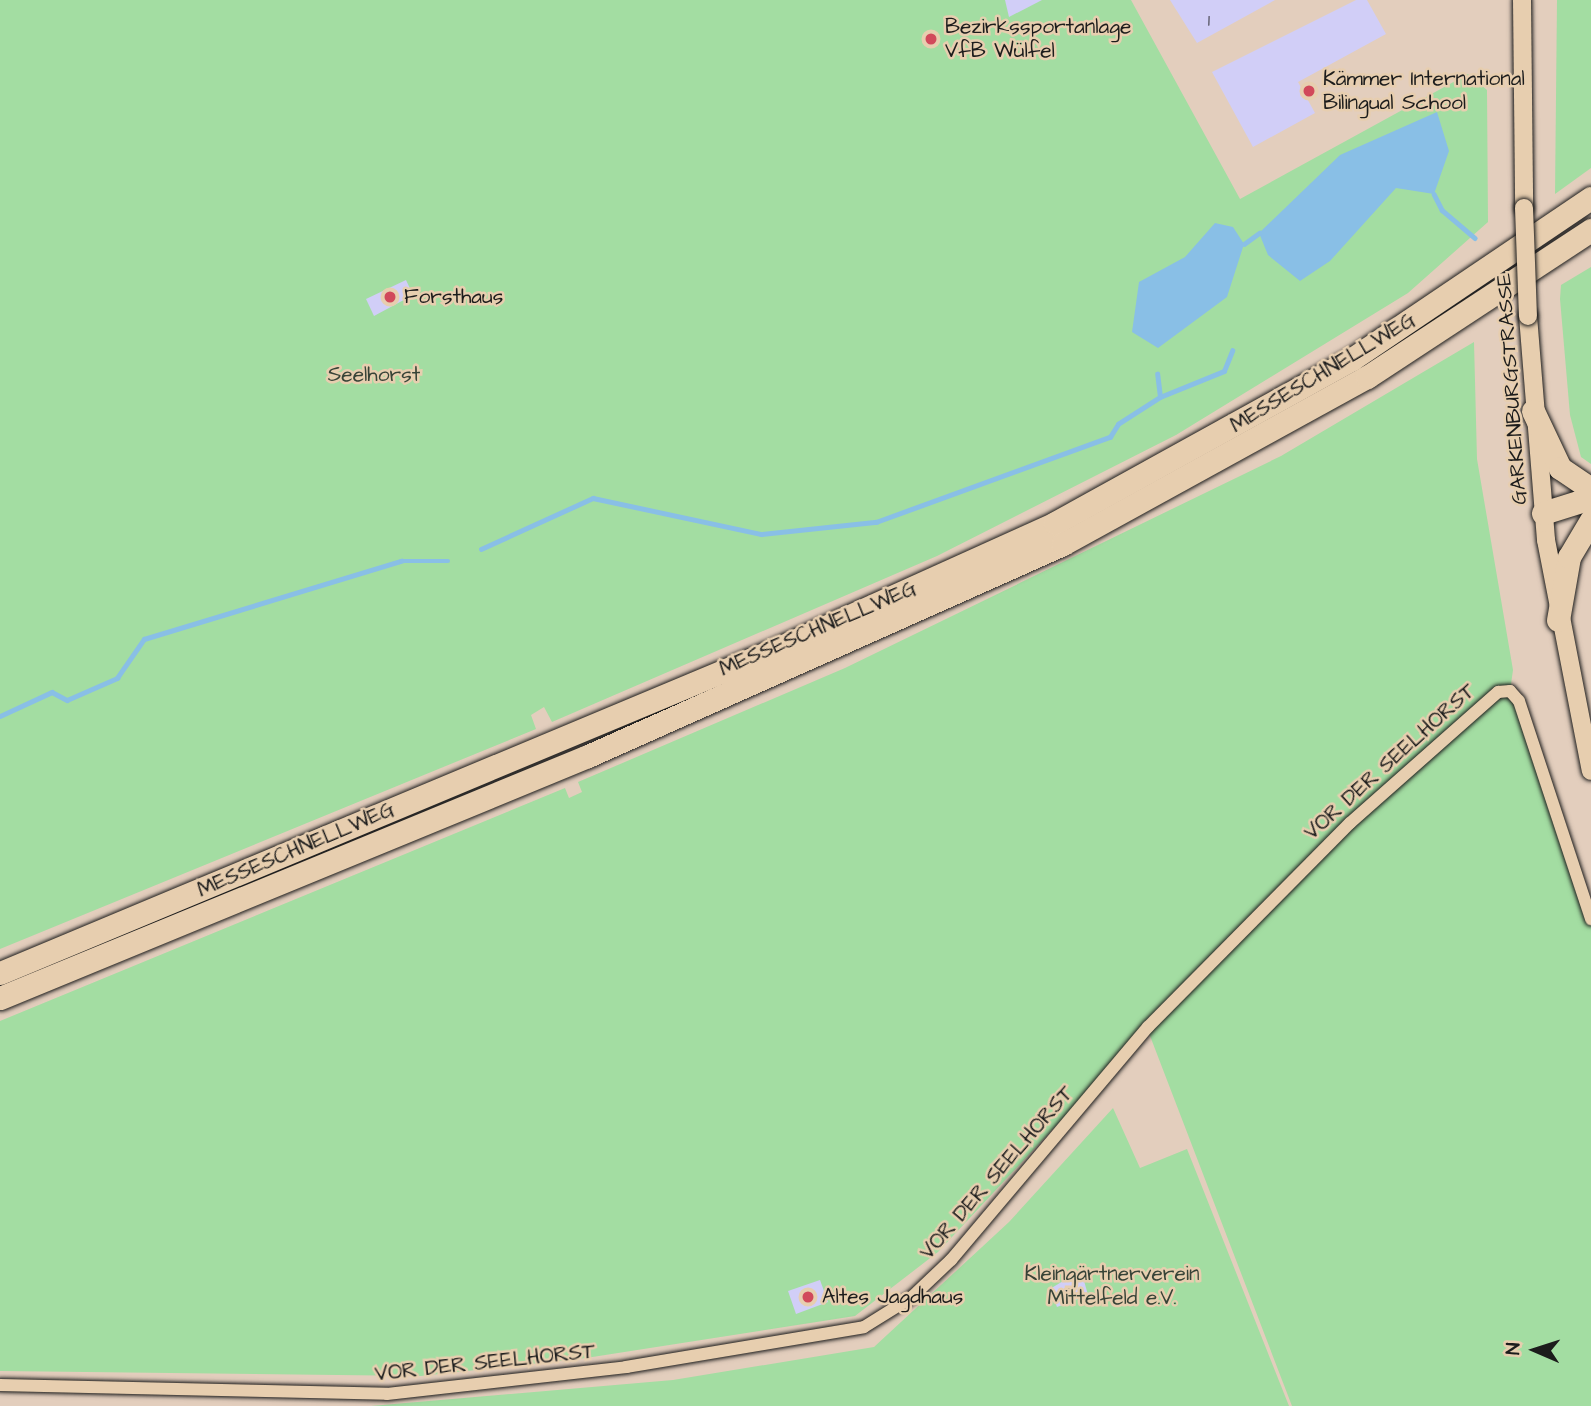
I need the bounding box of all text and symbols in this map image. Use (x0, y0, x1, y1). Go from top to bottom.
house number: 1 (1208, 10, 1210, 32)
place label: Bezirkssportanlage VfB Wülfel (945, 14, 1131, 64)
marker: Bezirkssportanlage VfB Wülfel (923, 31, 939, 47)
place label: Kämmer International Bilingual School (1323, 66, 1525, 116)
marker: Kämmer International Bilingual School (1301, 83, 1317, 99)
street label: GARKENBURGSTRASSE (1491, 272, 1533, 506)
place label: Forsthaus (404, 284, 503, 310)
marker: Forsthaus (382, 289, 398, 305)
street label: MESSESCHNELLWEG (1226, 308, 1420, 438)
park label: Seelhorst (328, 362, 420, 388)
street label: MESSESCHNELLWEG (716, 576, 920, 682)
street label: VOR DER SEELHORST (1299, 679, 1481, 845)
street label: MESSESCHNELLWEG (194, 797, 398, 903)
street label: VOR DER SEELHORST (915, 1081, 1079, 1265)
park label: Kleingärtnerverein Mittelfeld e.V. (1025, 1261, 1199, 1311)
place label: Altes Jagdhaus (822, 1284, 963, 1310)
marker: Altes Jagdhaus (800, 1289, 816, 1305)
north arrow (1500, 1315, 1570, 1385)
street label: VOR DER SEELHORST (374, 1339, 596, 1387)
text: N (1500, 1342, 1527, 1356)

